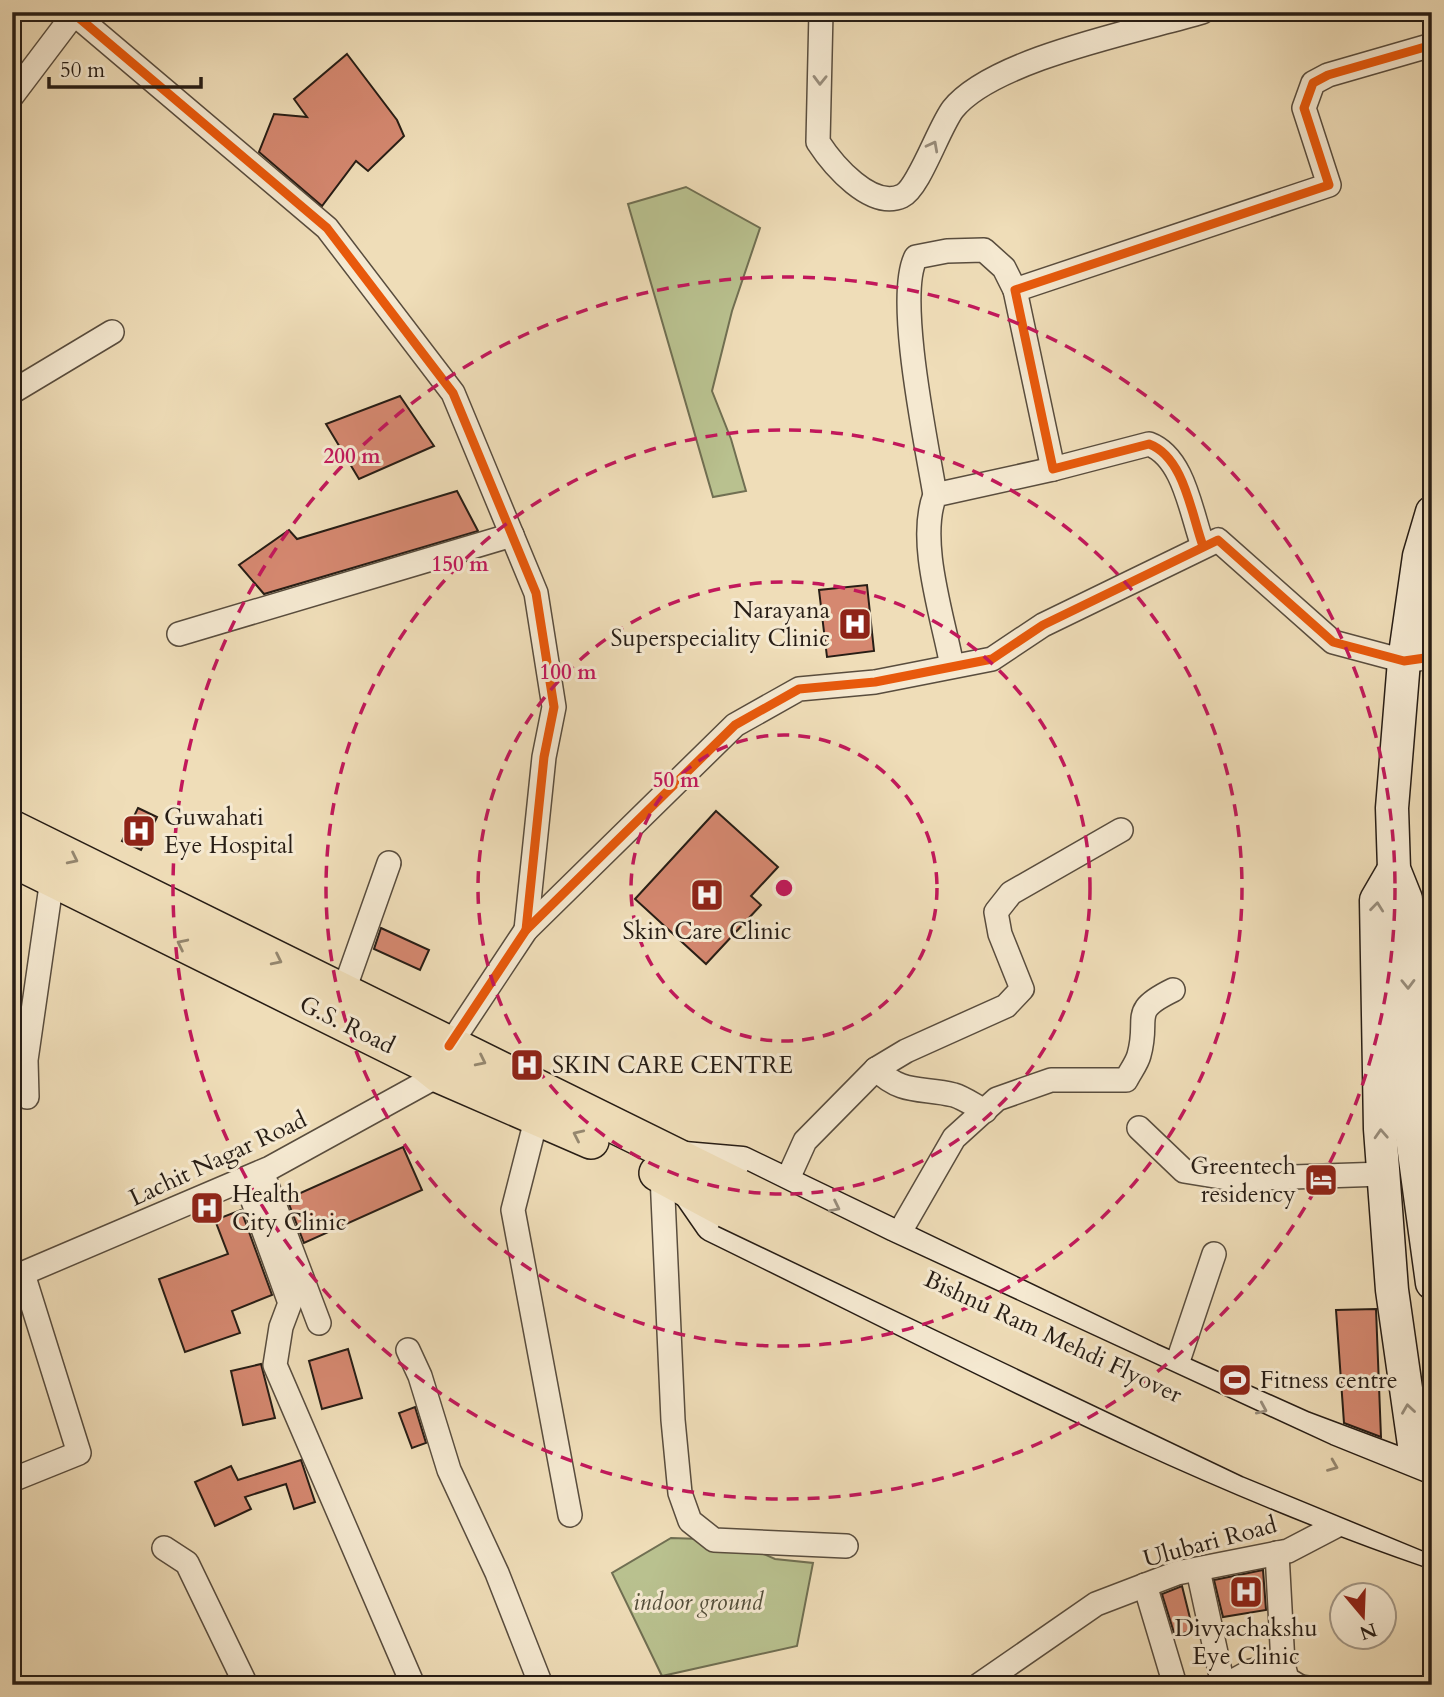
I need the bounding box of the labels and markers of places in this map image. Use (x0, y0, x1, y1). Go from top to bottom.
place label: Narayana Superspeciality Clinic (611, 594, 831, 655)
hospital icon: Narayana Superspeciality Clinic (836, 605, 874, 643)
place label: Guwahati Eye Hospital (164, 801, 293, 862)
hospital icon: Guwahati Eye Hospital (120, 812, 158, 850)
hospital icon: Skin Care Clinic (688, 876, 726, 914)
centre of rings (772, 876, 796, 900)
place label: Skin Care Clinic (622, 915, 792, 948)
hospital icon: SKIN CARE CENTRE (508, 1046, 546, 1084)
place label: SKIN CARE CENTRE (552, 1049, 793, 1082)
place label: Greentech residency (1190, 1150, 1296, 1211)
hotel icon: Greentech residency (1302, 1161, 1340, 1199)
place label: Health City Clinic (232, 1178, 346, 1239)
hospital icon: Health City Clinic (188, 1189, 226, 1227)
sports icon: Fitness centre (1216, 1361, 1254, 1399)
place label: Fitness centre (1260, 1364, 1398, 1397)
hospital icon: Divyachakshu Eye Clinic (1227, 1573, 1265, 1611)
place label: Divyachakshu Eye Clinic (1174, 1612, 1318, 1673)

